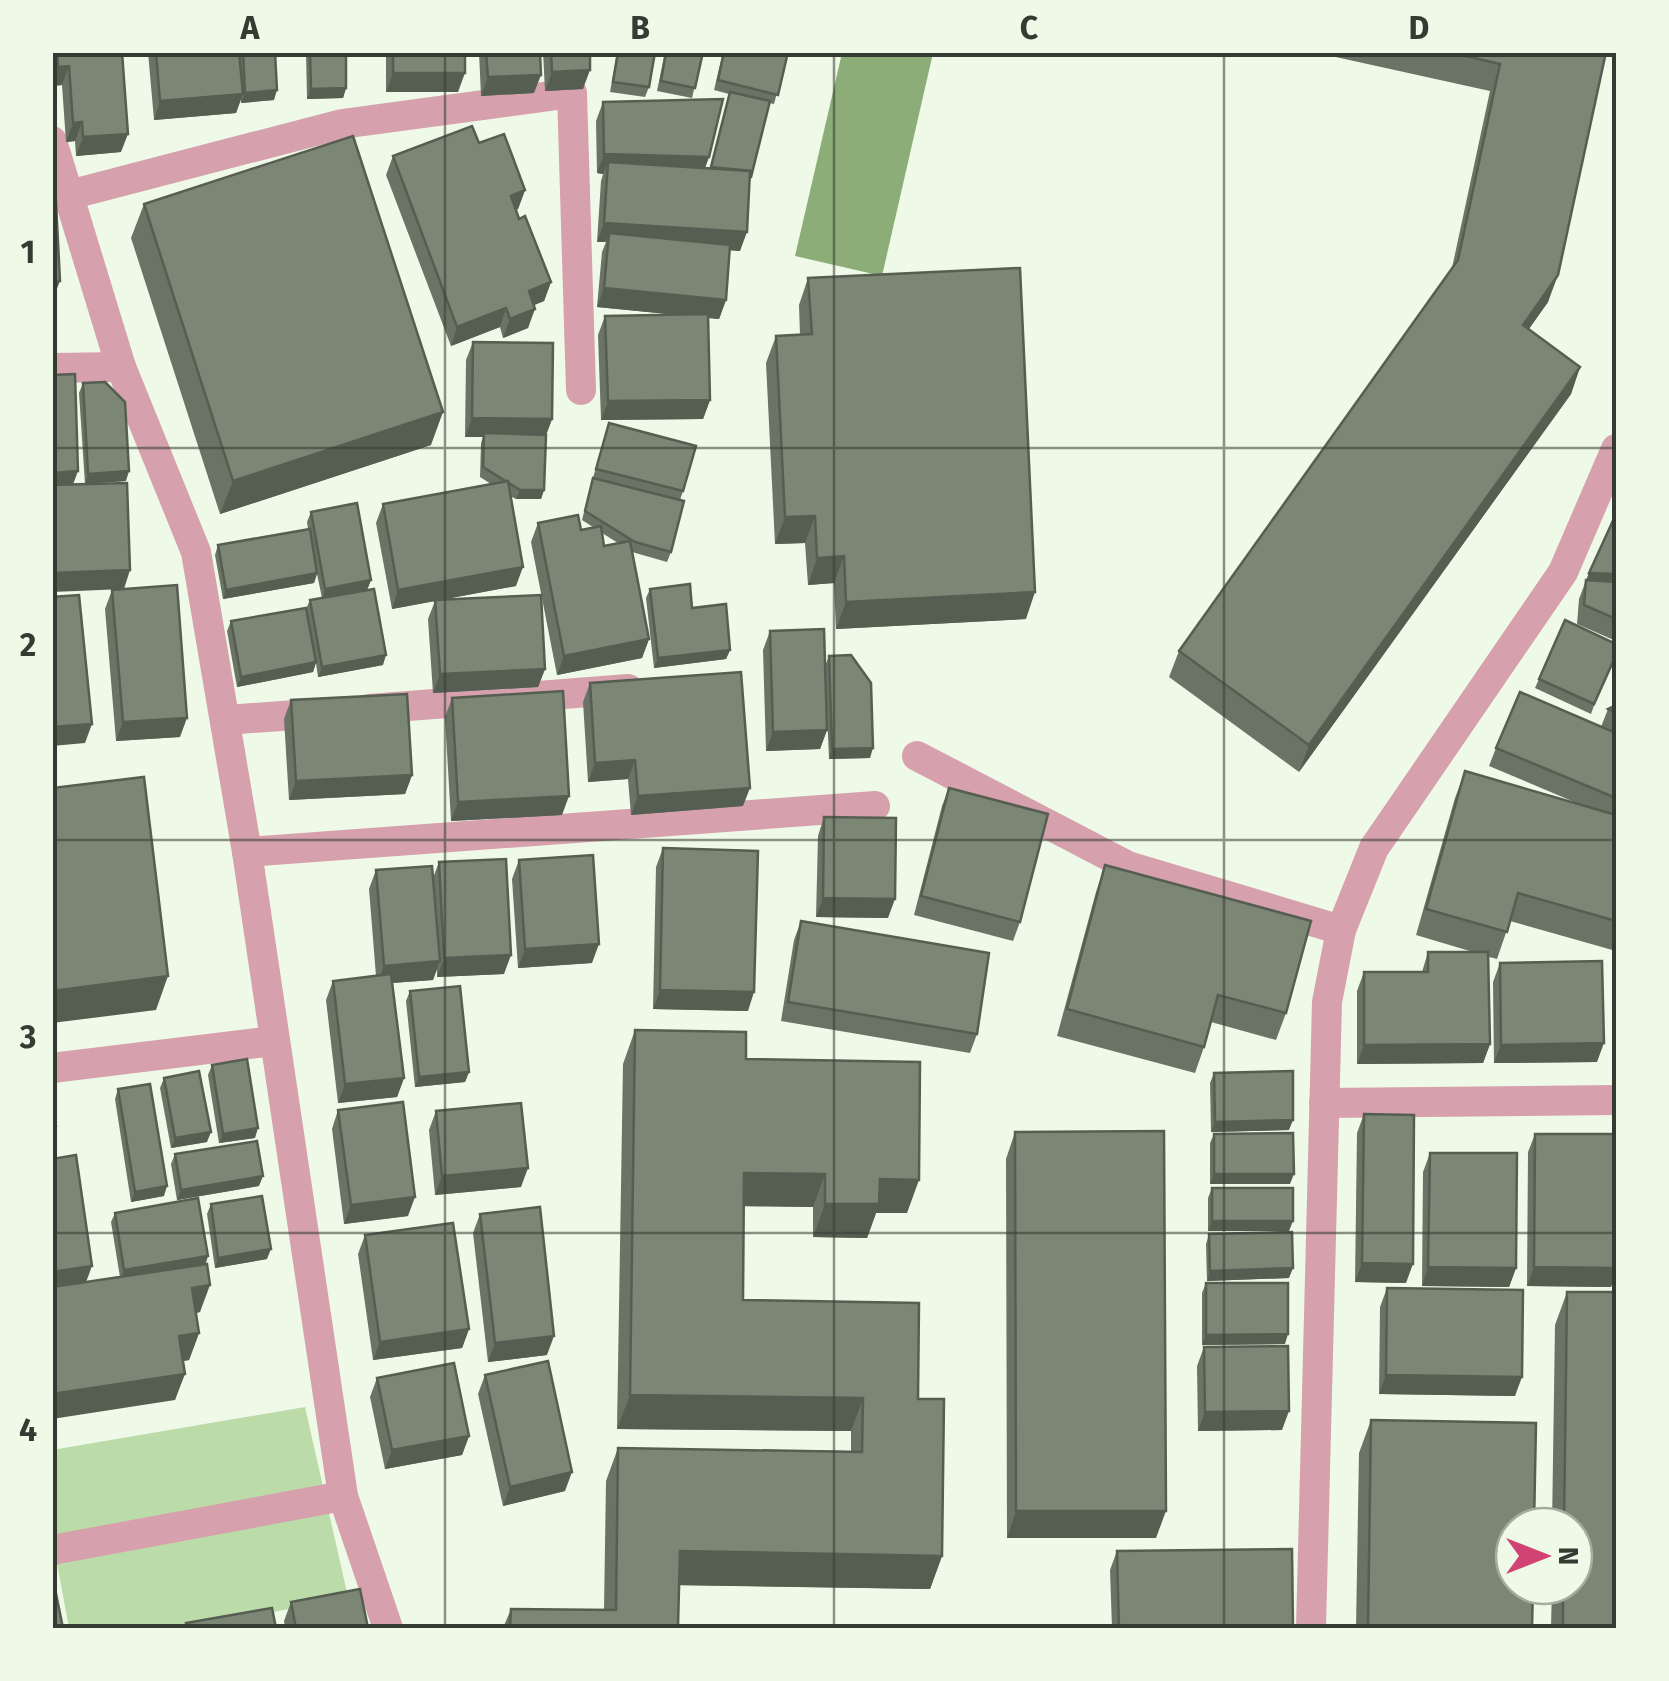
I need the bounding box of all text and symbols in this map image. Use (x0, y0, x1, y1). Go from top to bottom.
text: A (240, 9, 261, 47)
text: B (630, 9, 650, 47)
text: C (1020, 9, 1039, 47)
text: D (1409, 9, 1429, 47)
text: 1 (21, 233, 35, 271)
text: 2 (20, 626, 36, 664)
text: 3 (19, 1018, 36, 1056)
text: 4 (19, 1411, 37, 1449)
north arrow (1494, 1506, 1594, 1606)
text: N (1552, 1547, 1585, 1565)

